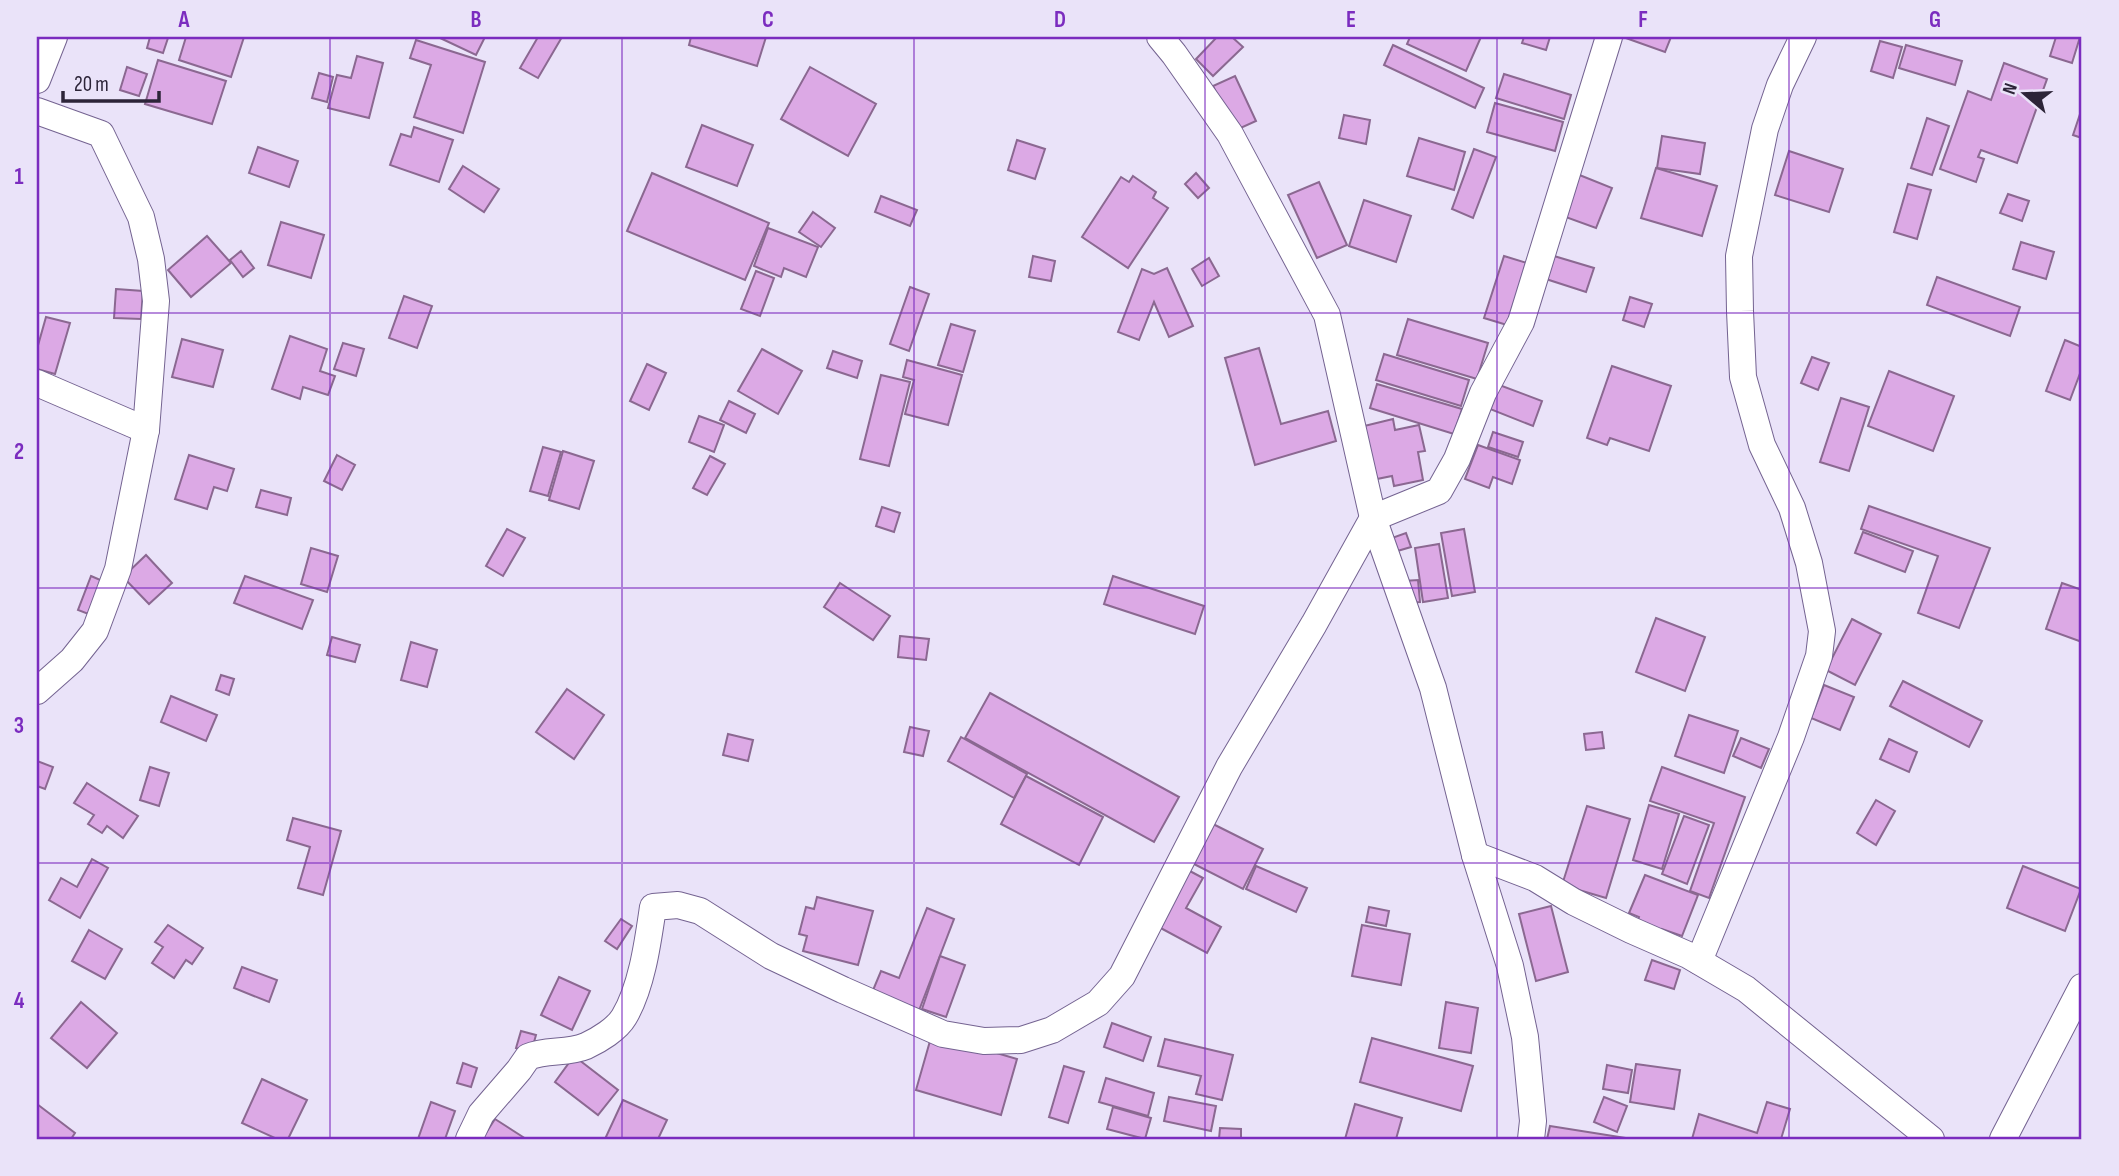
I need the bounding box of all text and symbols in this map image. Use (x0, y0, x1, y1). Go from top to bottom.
text: A (178, 6, 191, 34)
text: B (471, 6, 482, 34)
text: C (762, 6, 774, 34)
text: D (1054, 6, 1066, 34)
text: E (1346, 6, 1356, 34)
text: F (1638, 6, 1648, 34)
text: G (1929, 6, 1941, 34)
scale bar (63, 60, 159, 104)
north arrow (1990, 60, 2060, 130)
text: 20 m (74, 72, 109, 97)
text: N (1998, 80, 2023, 97)
text: 1 (14, 163, 24, 191)
text: 2 (14, 438, 24, 466)
text: 3 (14, 712, 24, 740)
text: 4 (14, 987, 25, 1015)

